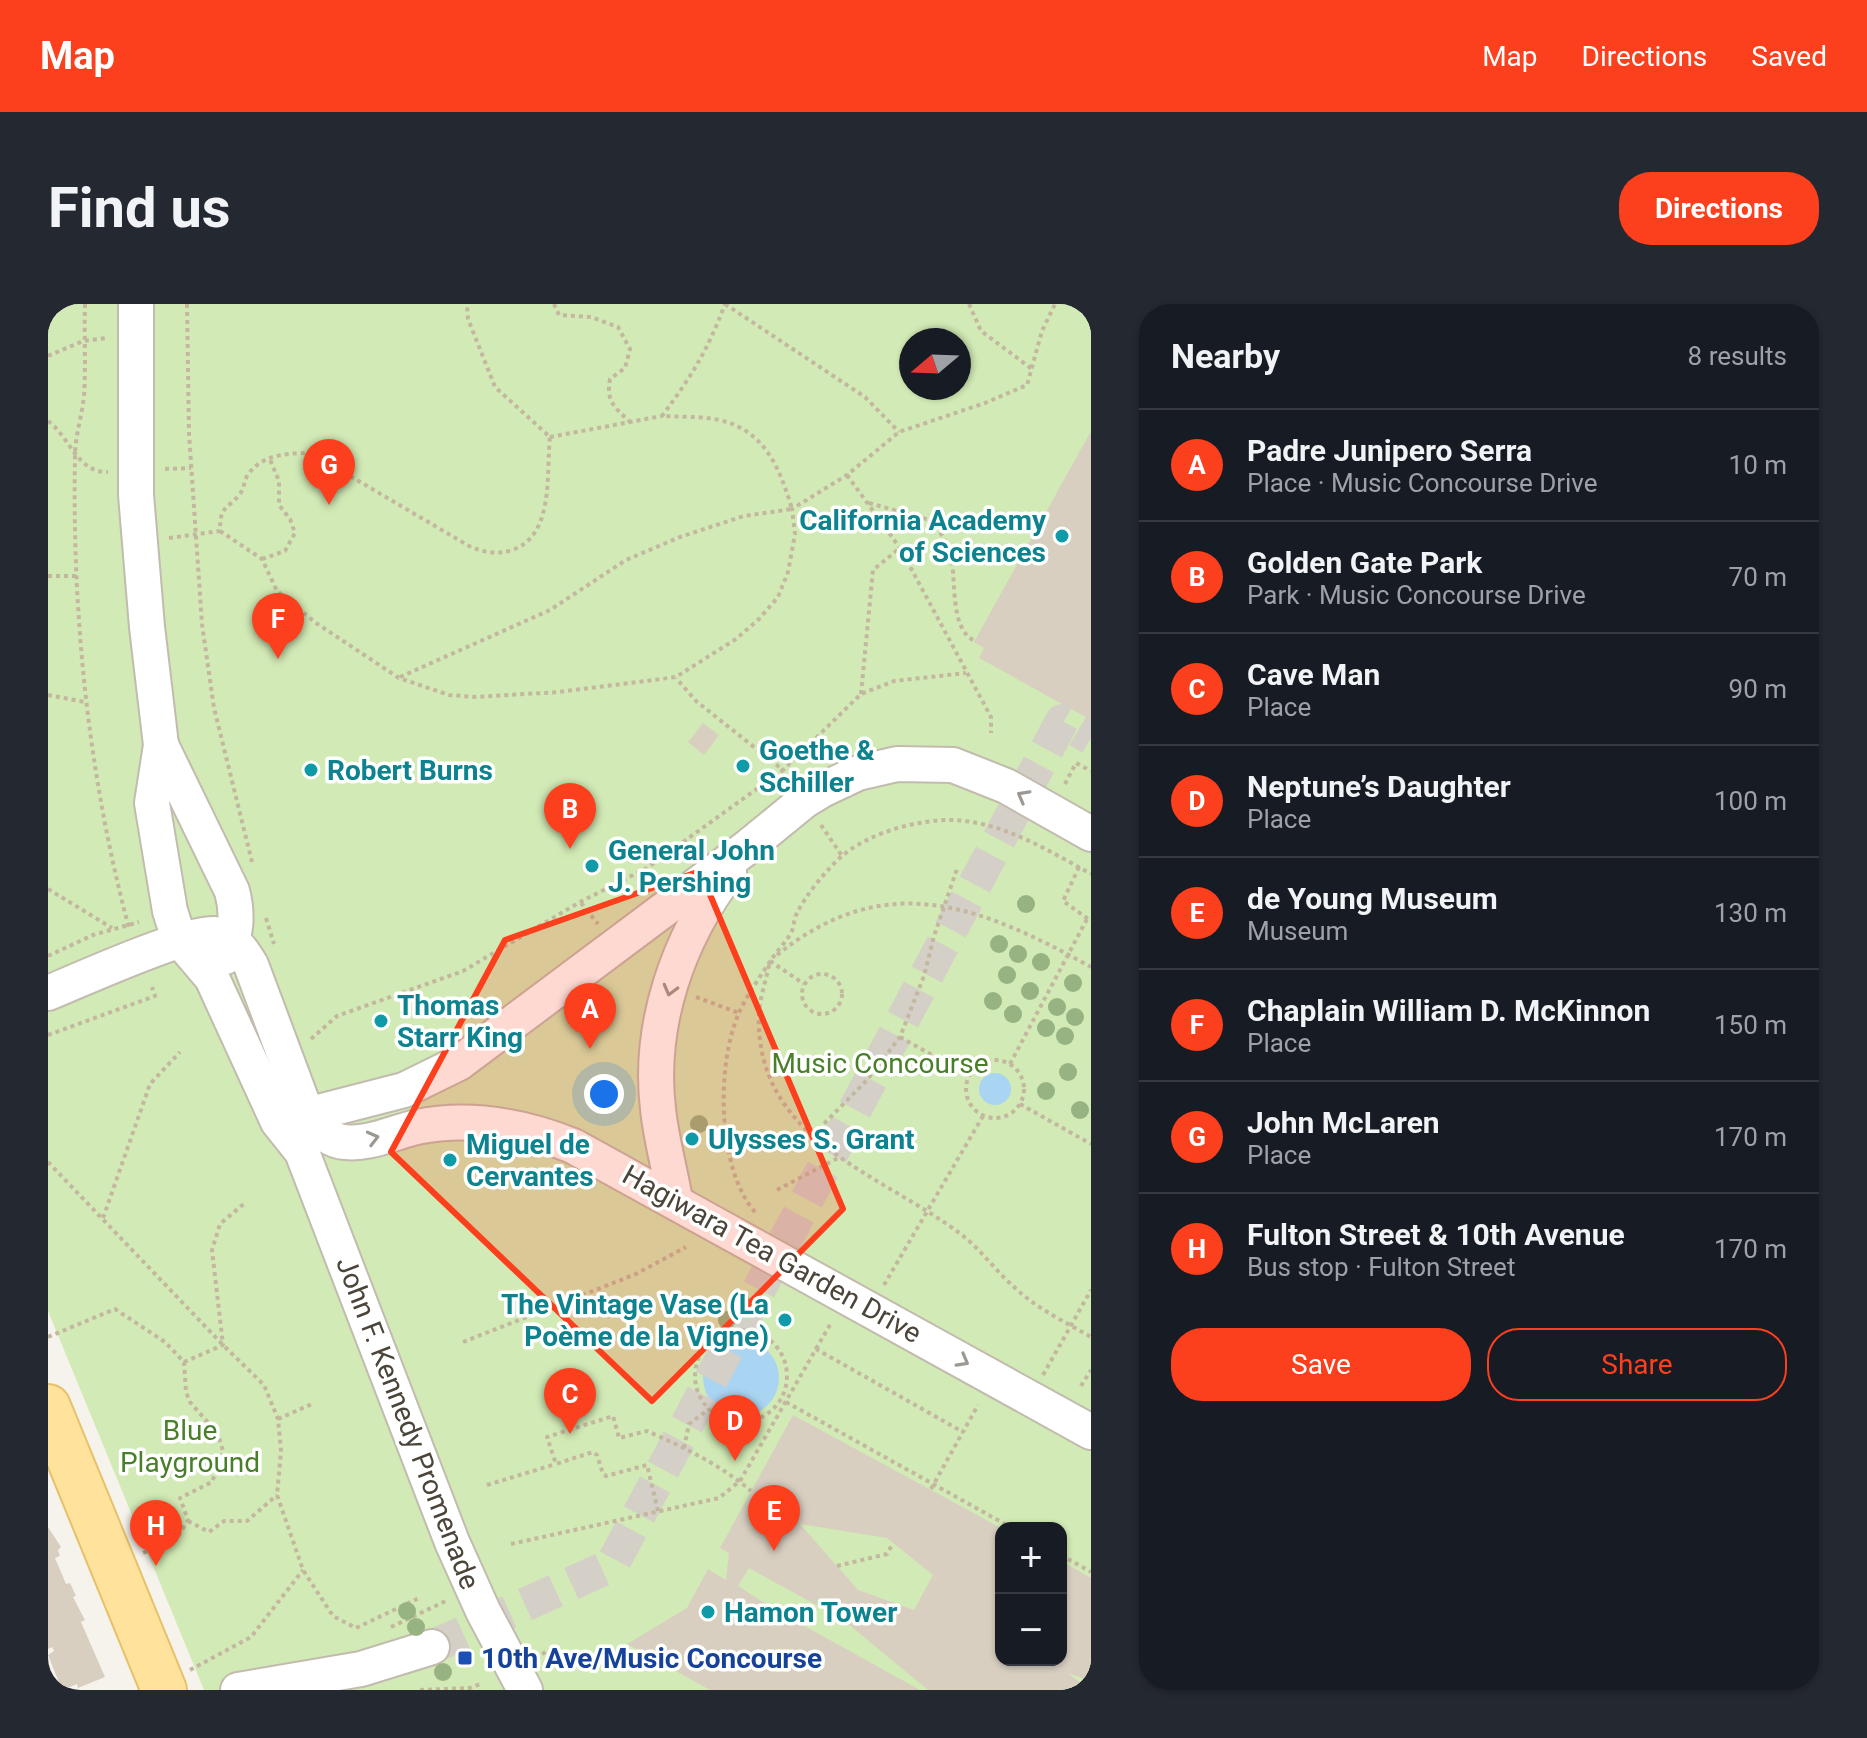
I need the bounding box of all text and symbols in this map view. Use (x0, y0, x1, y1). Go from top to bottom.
text: Map (40, 34, 115, 78)
text: Map (1482, 40, 1538, 73)
text: Directions (1582, 40, 1707, 73)
text: Saved (1751, 40, 1827, 73)
button: Directions (1619, 172, 1819, 245)
text: Find us (48, 175, 231, 241)
north arrow (899, 328, 971, 400)
text: Nearby (1171, 336, 1280, 376)
text: 8 results (1688, 341, 1787, 371)
text: Padre Junipero Serra (1247, 433, 1532, 468)
pin: G (303, 439, 355, 505)
text: A (1188, 450, 1206, 480)
text: 10 m (1729, 450, 1787, 480)
text: Place · Music Concourse Drive (1247, 468, 1598, 498)
place label: California Academy of Sciences (799, 504, 1047, 569)
marker: California Academy of Sciences (1053, 527, 1071, 545)
text: Golden Gate Park (1247, 545, 1482, 580)
text: B (1189, 562, 1205, 592)
text: 70 m (1729, 562, 1787, 592)
text: Park · Music Concourse Drive (1247, 580, 1586, 610)
pin: F (252, 593, 304, 659)
text: Cave Man (1247, 657, 1380, 692)
text: C (1188, 674, 1206, 704)
text: 90 m (1729, 674, 1787, 704)
text: Place (1247, 692, 1311, 722)
place label: Goethe & Schiller (759, 734, 875, 799)
place label: Robert Burns (327, 754, 493, 787)
marker: Goethe & Schiller (734, 757, 752, 775)
marker: Robert Burns (302, 761, 320, 779)
text: Neptune’s Daughter (1247, 769, 1511, 804)
pin: B (544, 783, 596, 849)
text: D (1189, 786, 1205, 816)
text: 100 m (1714, 786, 1787, 816)
one-way arrow (1017, 790, 1032, 806)
text: Place (1247, 804, 1311, 834)
place label: General John J. Pershing (608, 834, 775, 899)
marker: General John J. Pershing (583, 857, 601, 875)
text: de Young Museum (1247, 881, 1498, 916)
text: E (1190, 898, 1204, 928)
text: 130 m (1714, 898, 1787, 928)
text: Museum (1247, 916, 1348, 946)
one-way arrow (662, 982, 679, 996)
pin: A (564, 983, 616, 1049)
place label: Thomas Starr King (397, 989, 523, 1054)
text: Chaplain William D. McKinnon (1247, 993, 1650, 1028)
text: F (1190, 1010, 1204, 1040)
text: 150 m (1714, 1010, 1787, 1040)
marker: Thomas Starr King (372, 1012, 390, 1030)
text: Place (1247, 1028, 1311, 1058)
park label: Music Concourse (771, 1047, 989, 1080)
your location (584, 1074, 624, 1114)
text: John McLaren (1247, 1105, 1440, 1140)
text: G (1188, 1122, 1206, 1152)
text: 170 m (1714, 1122, 1787, 1152)
place label: Ulysses S. Grant (708, 1123, 915, 1156)
place label: Miguel de Cervantes (466, 1128, 594, 1193)
marker: Ulysses S. Grant (683, 1130, 701, 1148)
one-way arrow (366, 1131, 380, 1148)
text: Place (1247, 1140, 1311, 1170)
marker: Miguel de Cervantes (441, 1151, 459, 1169)
street label: Hagiwara Tea Garden Drive (617, 1158, 927, 1350)
text: Fulton Street & 10th Avenue (1247, 1217, 1625, 1252)
text: H (1188, 1234, 1206, 1264)
text: 170 m (1714, 1234, 1787, 1264)
street label: John F. Kennedy Promenade (329, 1252, 487, 1594)
text: Bus stop · Fulton Street (1247, 1252, 1515, 1282)
place label: The Vintage Vase (La Poème de la Vigne) (501, 1288, 769, 1353)
marker: The Vintage Vase (La Poème de la Vigne) (776, 1311, 794, 1329)
button: Save (1171, 1328, 1471, 1401)
button: Share (1487, 1328, 1787, 1401)
one-way arrow (955, 1351, 969, 1366)
pin: C (544, 1368, 596, 1434)
pin: D (709, 1395, 761, 1461)
park label: Blue Playground (120, 1414, 260, 1479)
pin: E (748, 1485, 800, 1551)
pin: H (130, 1500, 182, 1566)
map controls (995, 1522, 1067, 1666)
button: + (995, 1522, 1067, 1594)
button: − (995, 1594, 1067, 1666)
place label: Hamon Tower (724, 1596, 897, 1629)
marker: Hamon Tower (699, 1603, 717, 1621)
place label: 10th Ave/Music Concourse (481, 1642, 822, 1675)
marker: 10th Ave/Music Concourse (456, 1649, 474, 1667)

